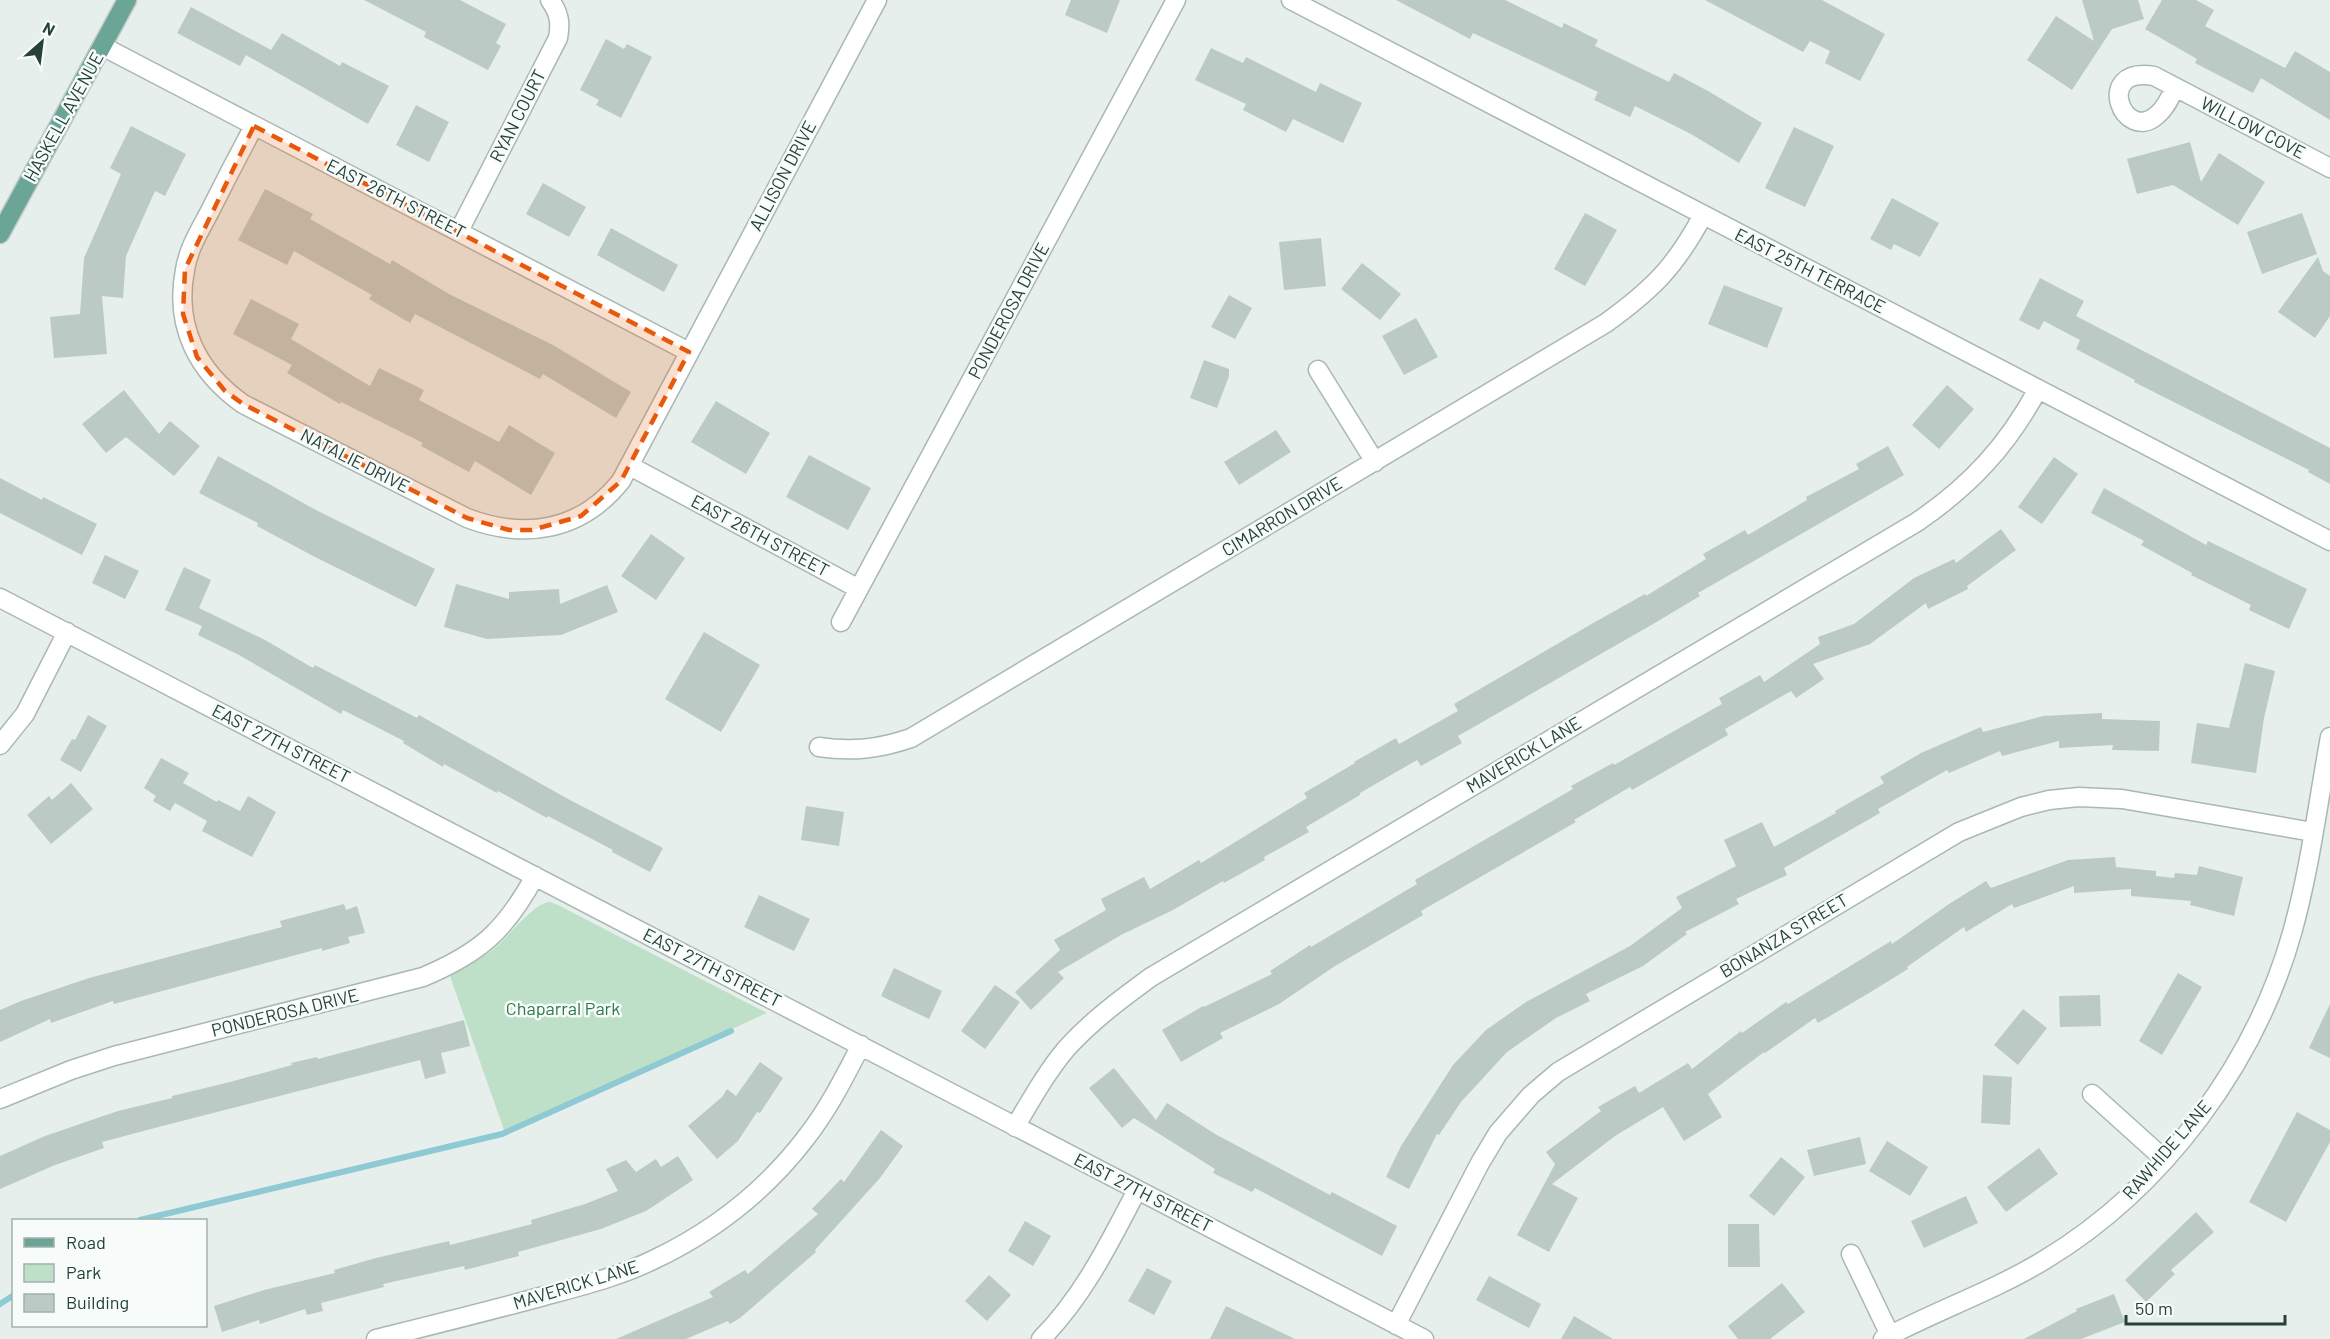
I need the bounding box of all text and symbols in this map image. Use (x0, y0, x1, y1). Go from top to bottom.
north arrow (12, 12, 72, 72)
text: N (40, 17, 58, 39)
street label: HASKELL AVENUE (18, 48, 108, 185)
street label: RYAN COURT (484, 65, 550, 166)
street label: WILLOW COVE (2197, 91, 2309, 163)
street label: ALLISON DRIVE (744, 117, 820, 234)
street label: EAST 26TH STREET (323, 154, 470, 243)
street label: EAST 25TH TERRACE (1731, 223, 1889, 318)
street label: PONDEROSA DRIVE (963, 239, 1053, 382)
street label: NATALIE DRIVE (297, 423, 414, 497)
street label: CIMARRON DRIVE (1217, 472, 1346, 561)
street label: EAST 26TH STREET (688, 489, 833, 581)
street label: EAST 27TH STREET (209, 699, 354, 787)
street label: MAVERICK LANE (1462, 711, 1585, 797)
street label: BONANZA STREET (1715, 888, 1852, 982)
street label: EAST 27TH STREET (640, 923, 785, 1011)
street label: PONDEROSA DRIVE (209, 983, 361, 1041)
park label: Chaparral Park (506, 997, 620, 1019)
street label: RAWHIDE LANE (2117, 1095, 2215, 1203)
street label: EAST 27TH STREET (1071, 1148, 1216, 1236)
legend (12, 1219, 207, 1327)
text: Road (66, 1231, 106, 1253)
street label: MAVERICK LANE (510, 1255, 641, 1314)
text: Park (66, 1261, 101, 1283)
scale bar (2126, 1288, 2285, 1326)
text: Building (66, 1291, 129, 1313)
text: 50 m (2135, 1297, 2173, 1319)

